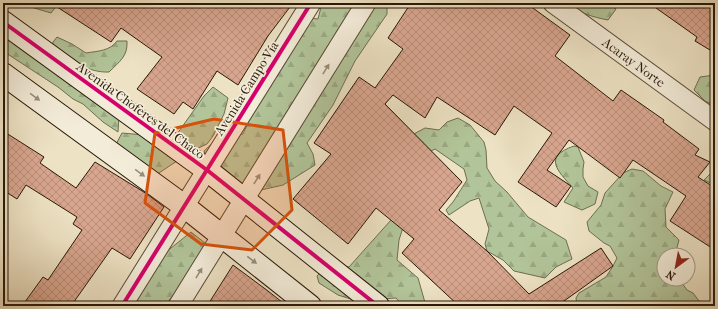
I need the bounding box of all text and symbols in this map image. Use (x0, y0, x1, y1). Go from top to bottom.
street label: Acaray Norte (599, 34, 669, 91)
street label: Avenida Campo Vía (211, 38, 282, 139)
street label: Avenida Choferes del Chaco (73, 58, 208, 162)
one-way arrow (322, 63, 329, 75)
one-way arrow (29, 93, 40, 101)
one-way arrow (134, 169, 145, 178)
one-way arrow (253, 173, 260, 185)
north arrow (656, 247, 696, 287)
one-way arrow (246, 256, 257, 264)
one-way arrow (195, 267, 202, 279)
text: N (663, 267, 678, 283)

